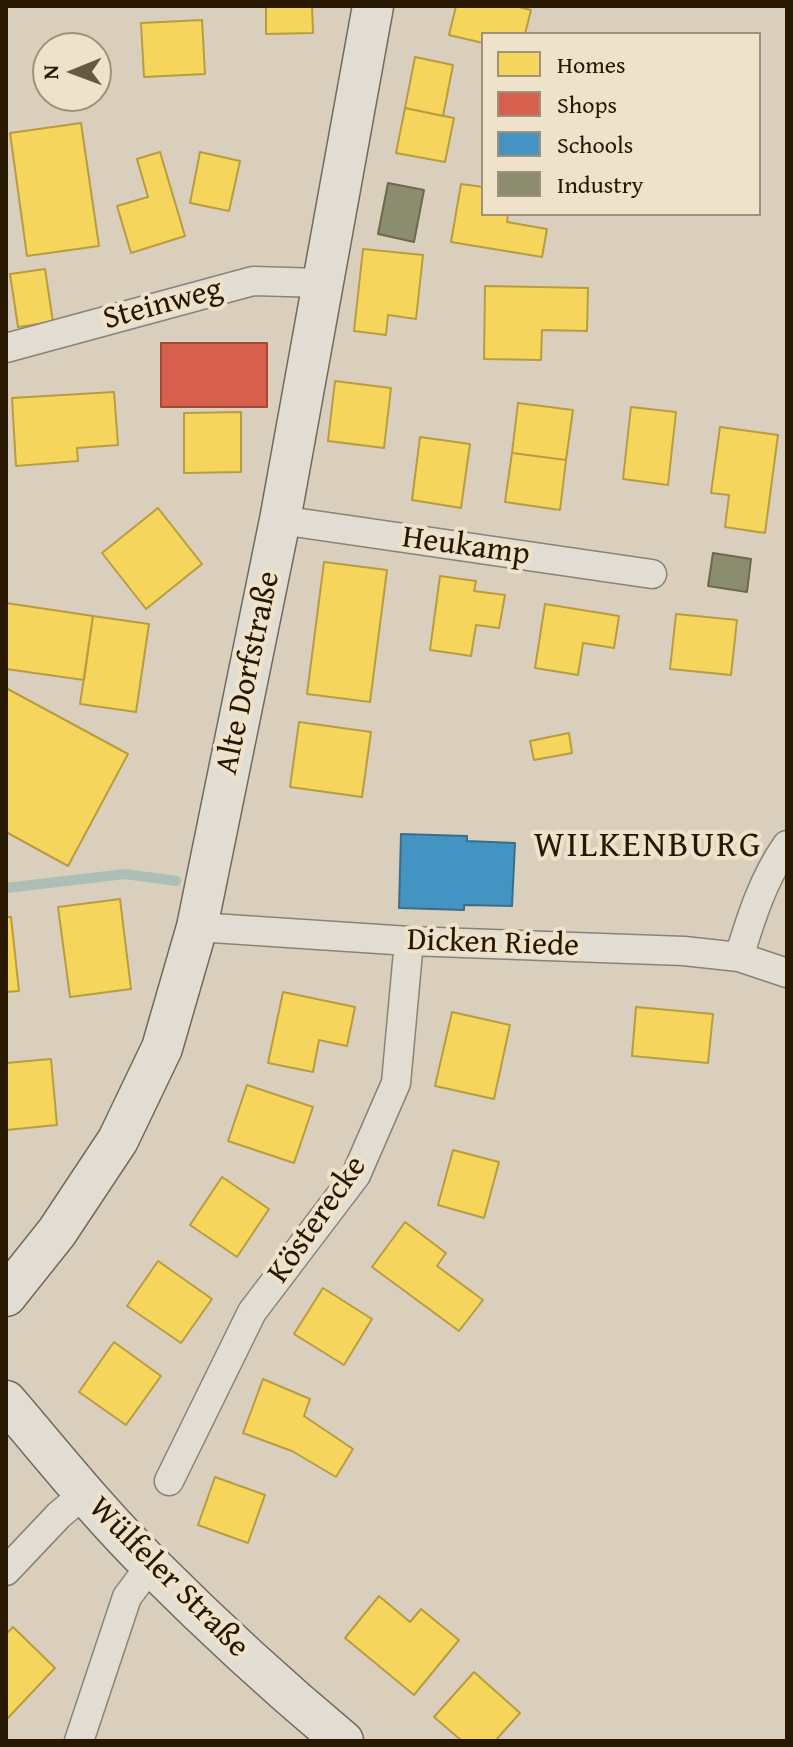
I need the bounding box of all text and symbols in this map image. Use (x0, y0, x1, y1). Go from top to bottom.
north arrow (32, 32, 112, 112)
legend (481, 32, 761, 216)
text: Homes (557, 47, 626, 82)
text: N (34, 65, 66, 80)
text: Shops (557, 87, 617, 122)
text: Schools (557, 127, 633, 162)
text: Industry (557, 167, 644, 202)
street label: Steinweg (99, 271, 227, 339)
street label: Heukamp (400, 519, 532, 575)
street label: Alte Dorfstraße (209, 568, 289, 778)
district label: WILKENBURG (534, 825, 762, 869)
street label: Dicken Riede (406, 922, 580, 966)
street label: Kösterecke (260, 1149, 376, 1291)
street label: Wülfeler Straße (80, 1490, 256, 1666)

